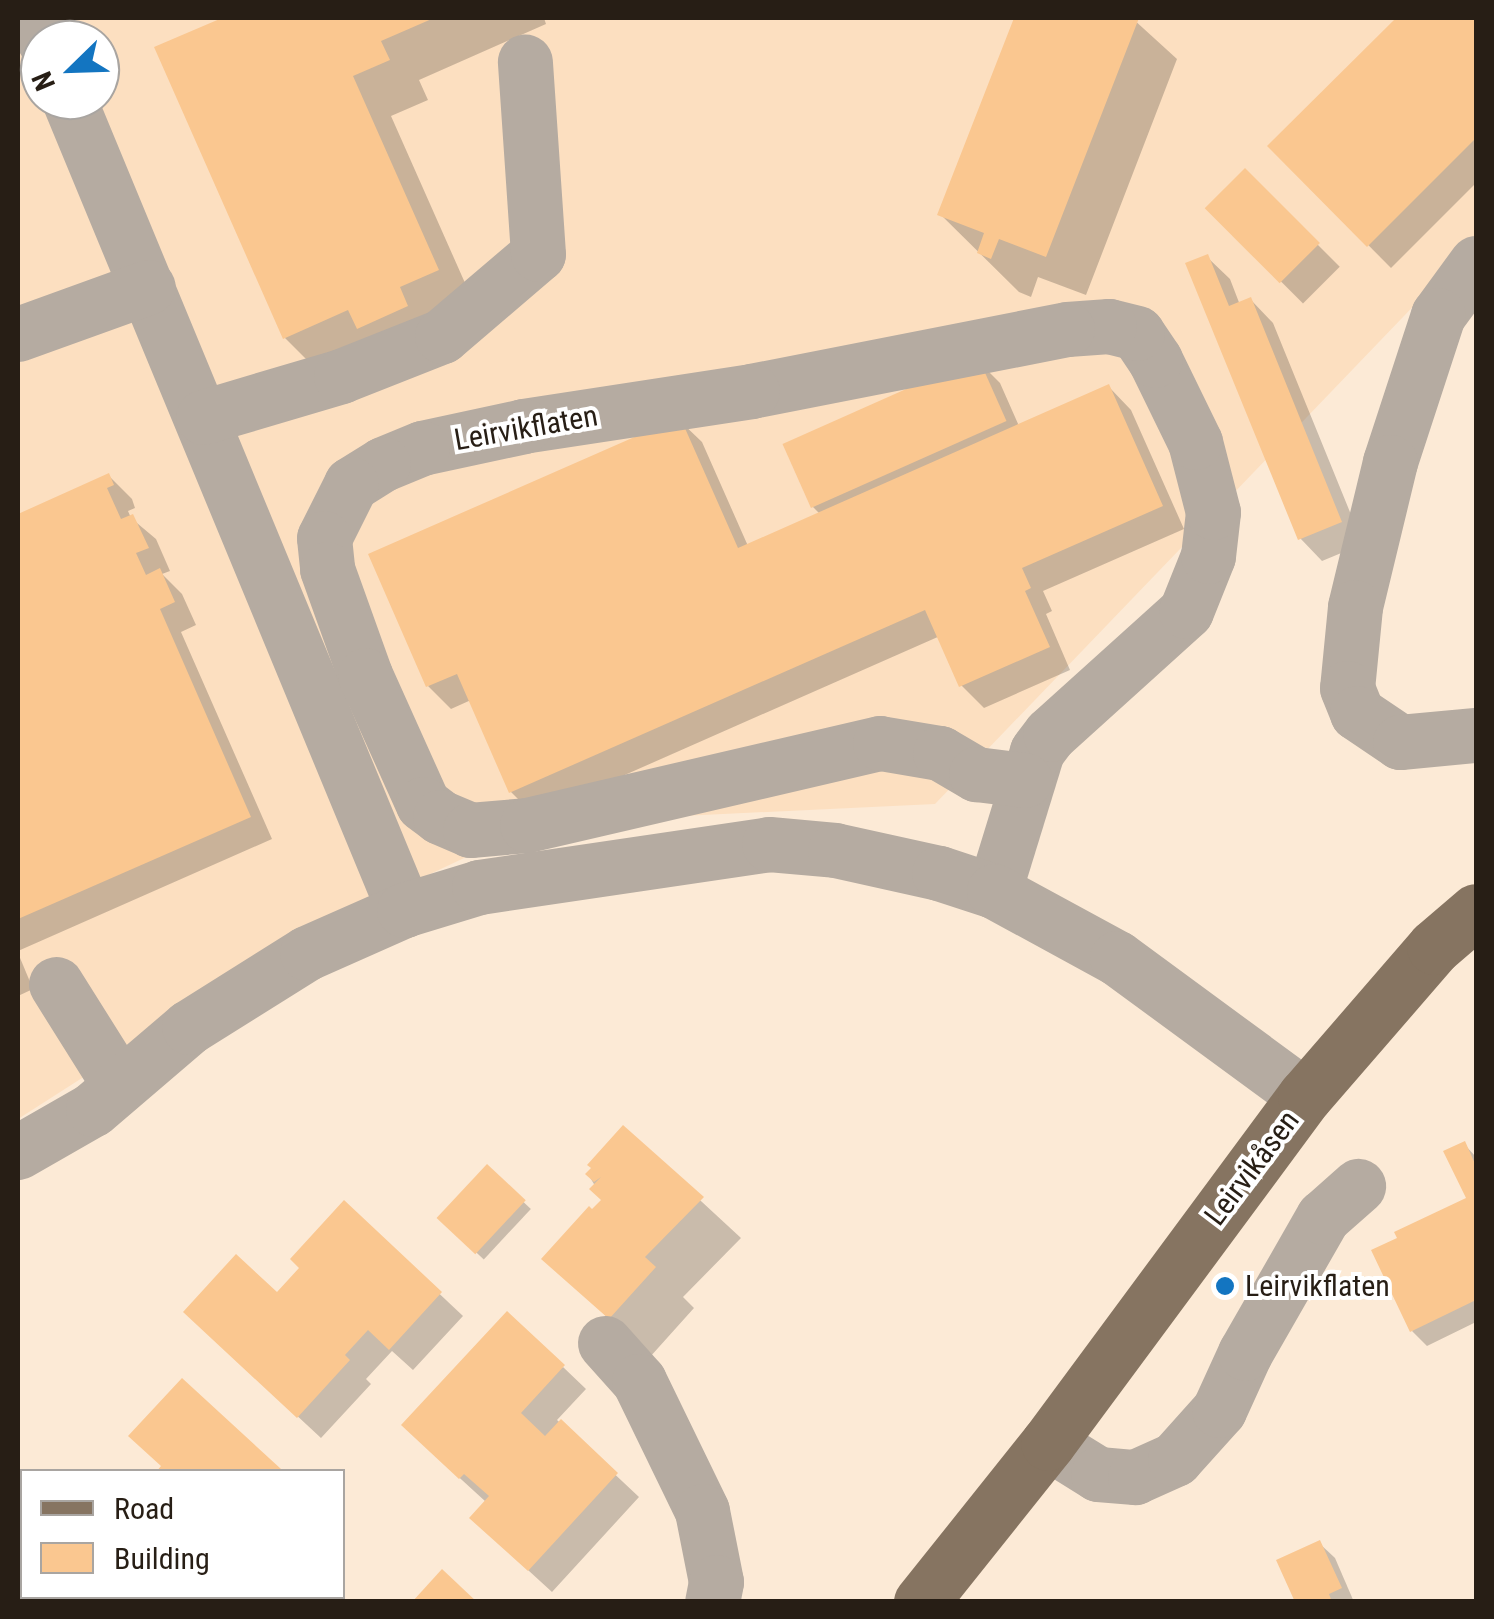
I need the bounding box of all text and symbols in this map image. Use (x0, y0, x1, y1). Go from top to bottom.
north arrow (20, 20, 120, 120)
text: N (25, 67, 62, 95)
street label: Leirvikflaten (452, 398, 600, 458)
street label: Leirvikåsen (1197, 1103, 1307, 1233)
place label: Leirvikflaten (1245, 1268, 1390, 1304)
marker: Leirvikflaten (1214, 1275, 1236, 1297)
legend (20, 1469, 345, 1599)
text: Road (114, 1491, 174, 1526)
text: Building (114, 1541, 210, 1576)

